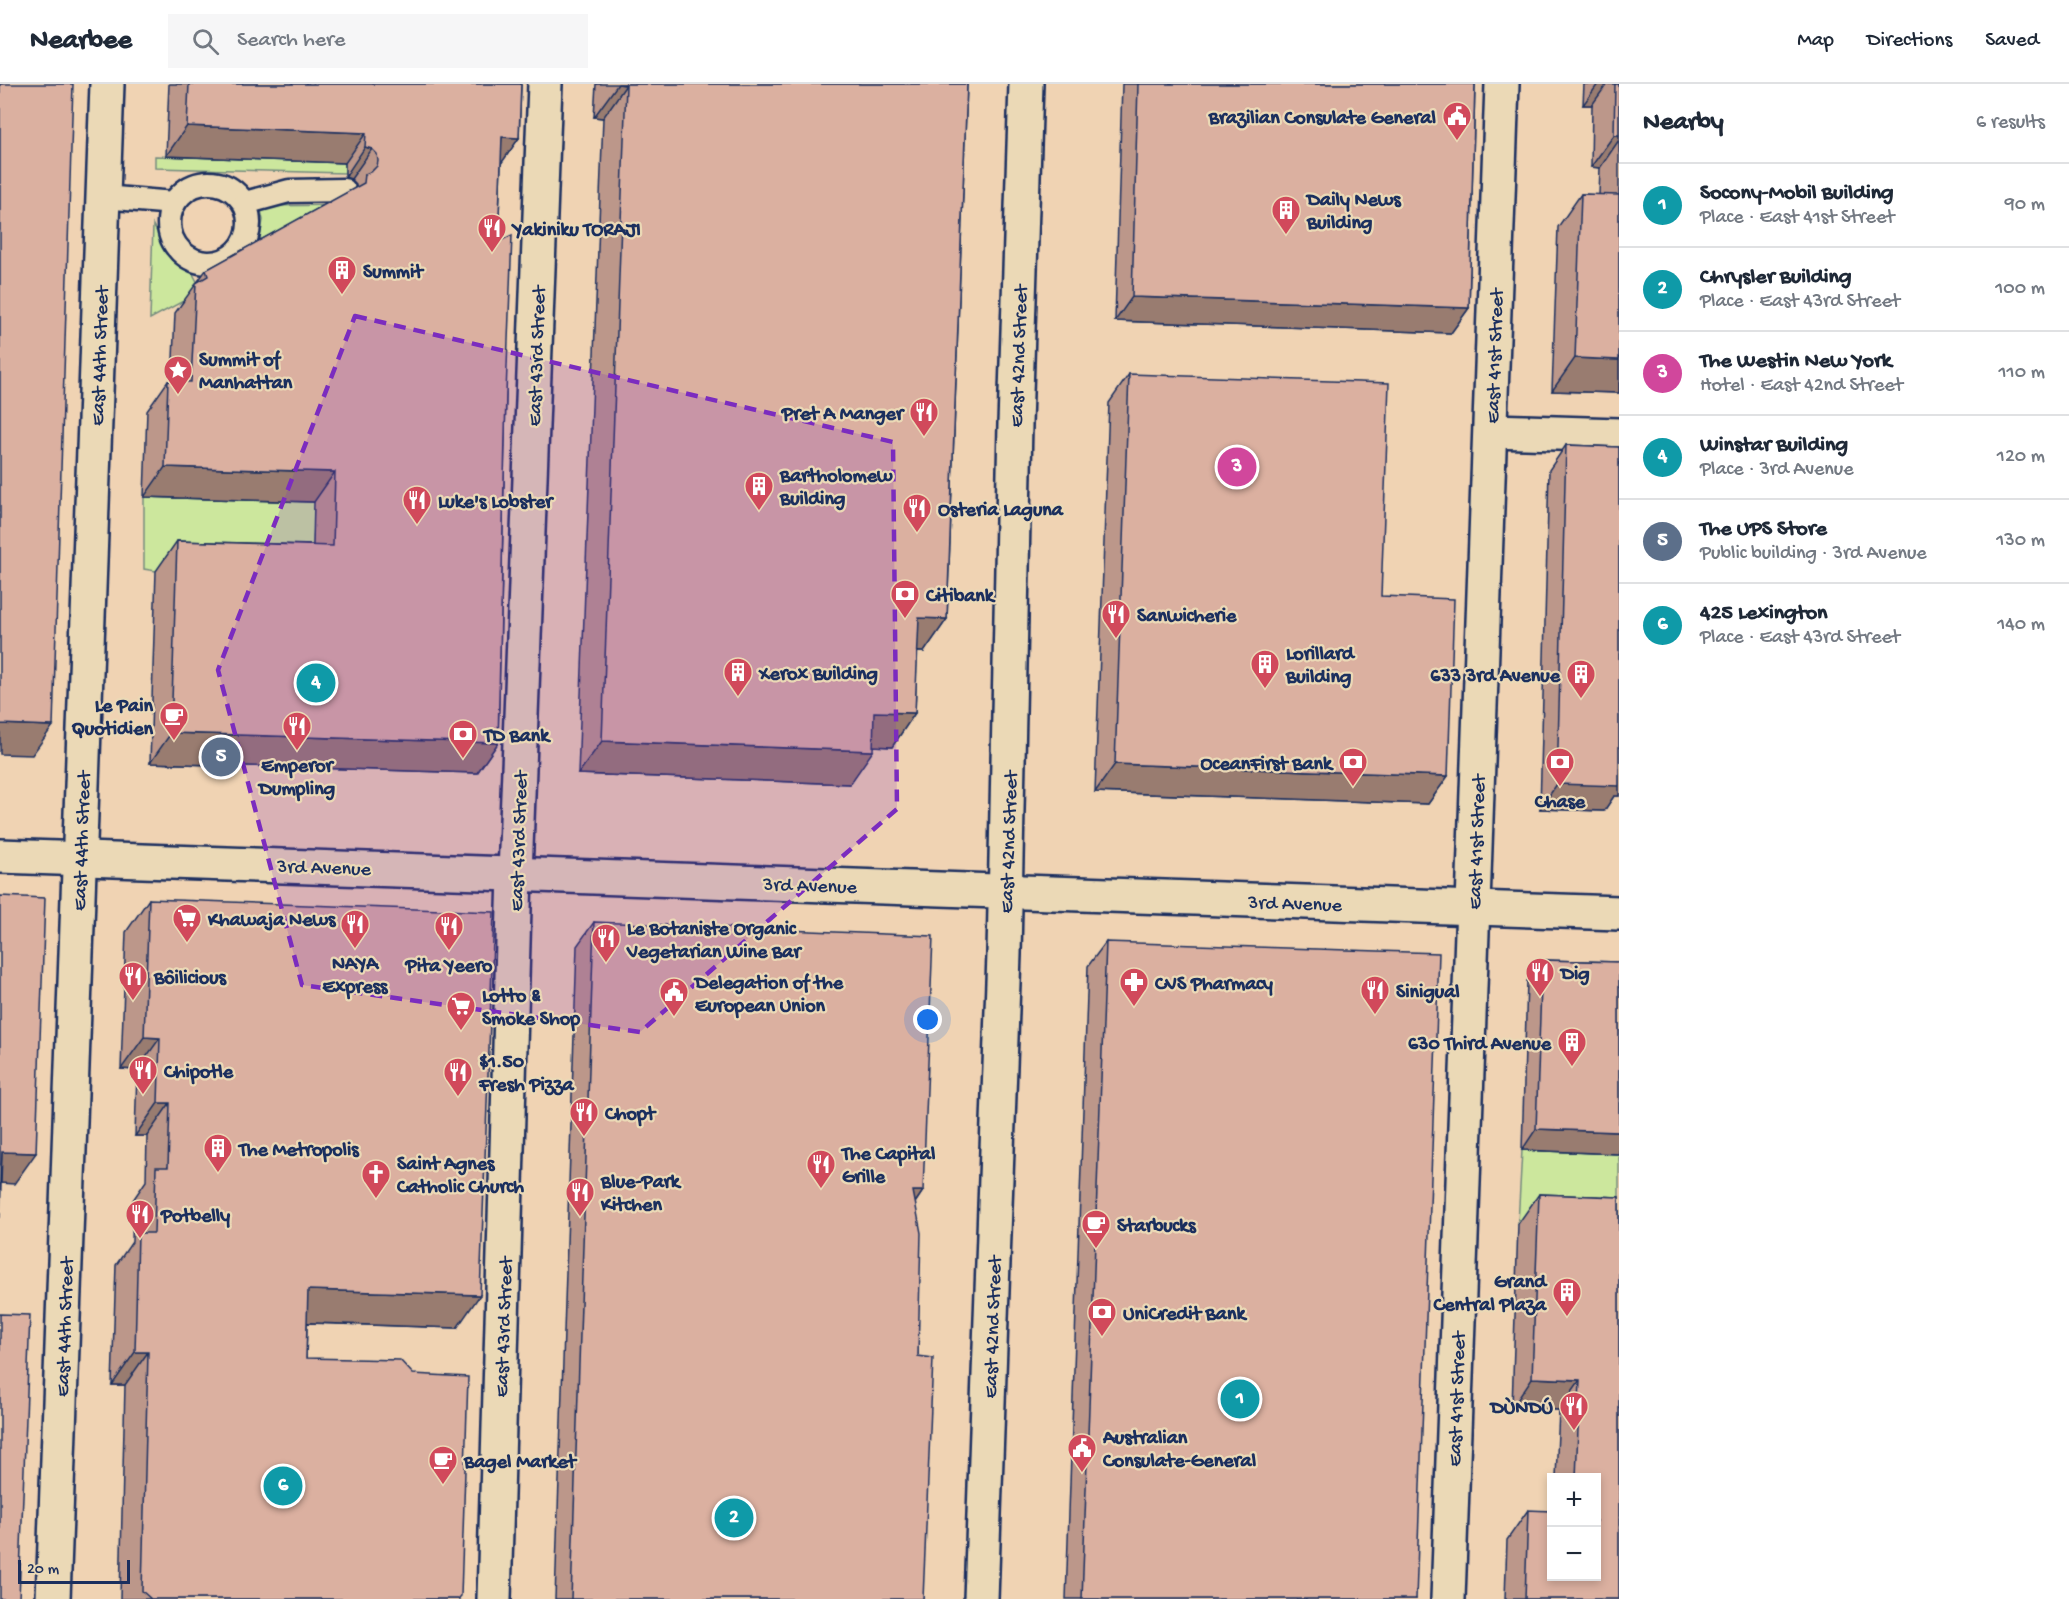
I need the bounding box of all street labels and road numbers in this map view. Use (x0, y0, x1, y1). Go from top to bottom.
street label: East 42nd Street (1007, 283, 1035, 428)
street label: East 44th Street (88, 284, 115, 426)
street label: East 43rd Street (525, 284, 553, 427)
street label: East 41st Street (1483, 286, 1510, 424)
street label: East 44th Street (70, 769, 97, 911)
street label: East 43rd Street (507, 769, 535, 912)
street label: East 42nd Street (997, 769, 1025, 914)
street label: East 41st Street (1465, 772, 1492, 910)
street label: 3rd Avenue (275, 856, 372, 883)
street label: 3rd Avenue (761, 874, 858, 901)
street label: 3rd Avenue (1246, 892, 1343, 919)
street label: East 42nd Street (981, 1254, 1009, 1399)
street label: East 44th Street (53, 1255, 80, 1397)
street label: East 43rd Street (492, 1255, 520, 1398)
street label: East 41st Street (1445, 1329, 1472, 1467)

